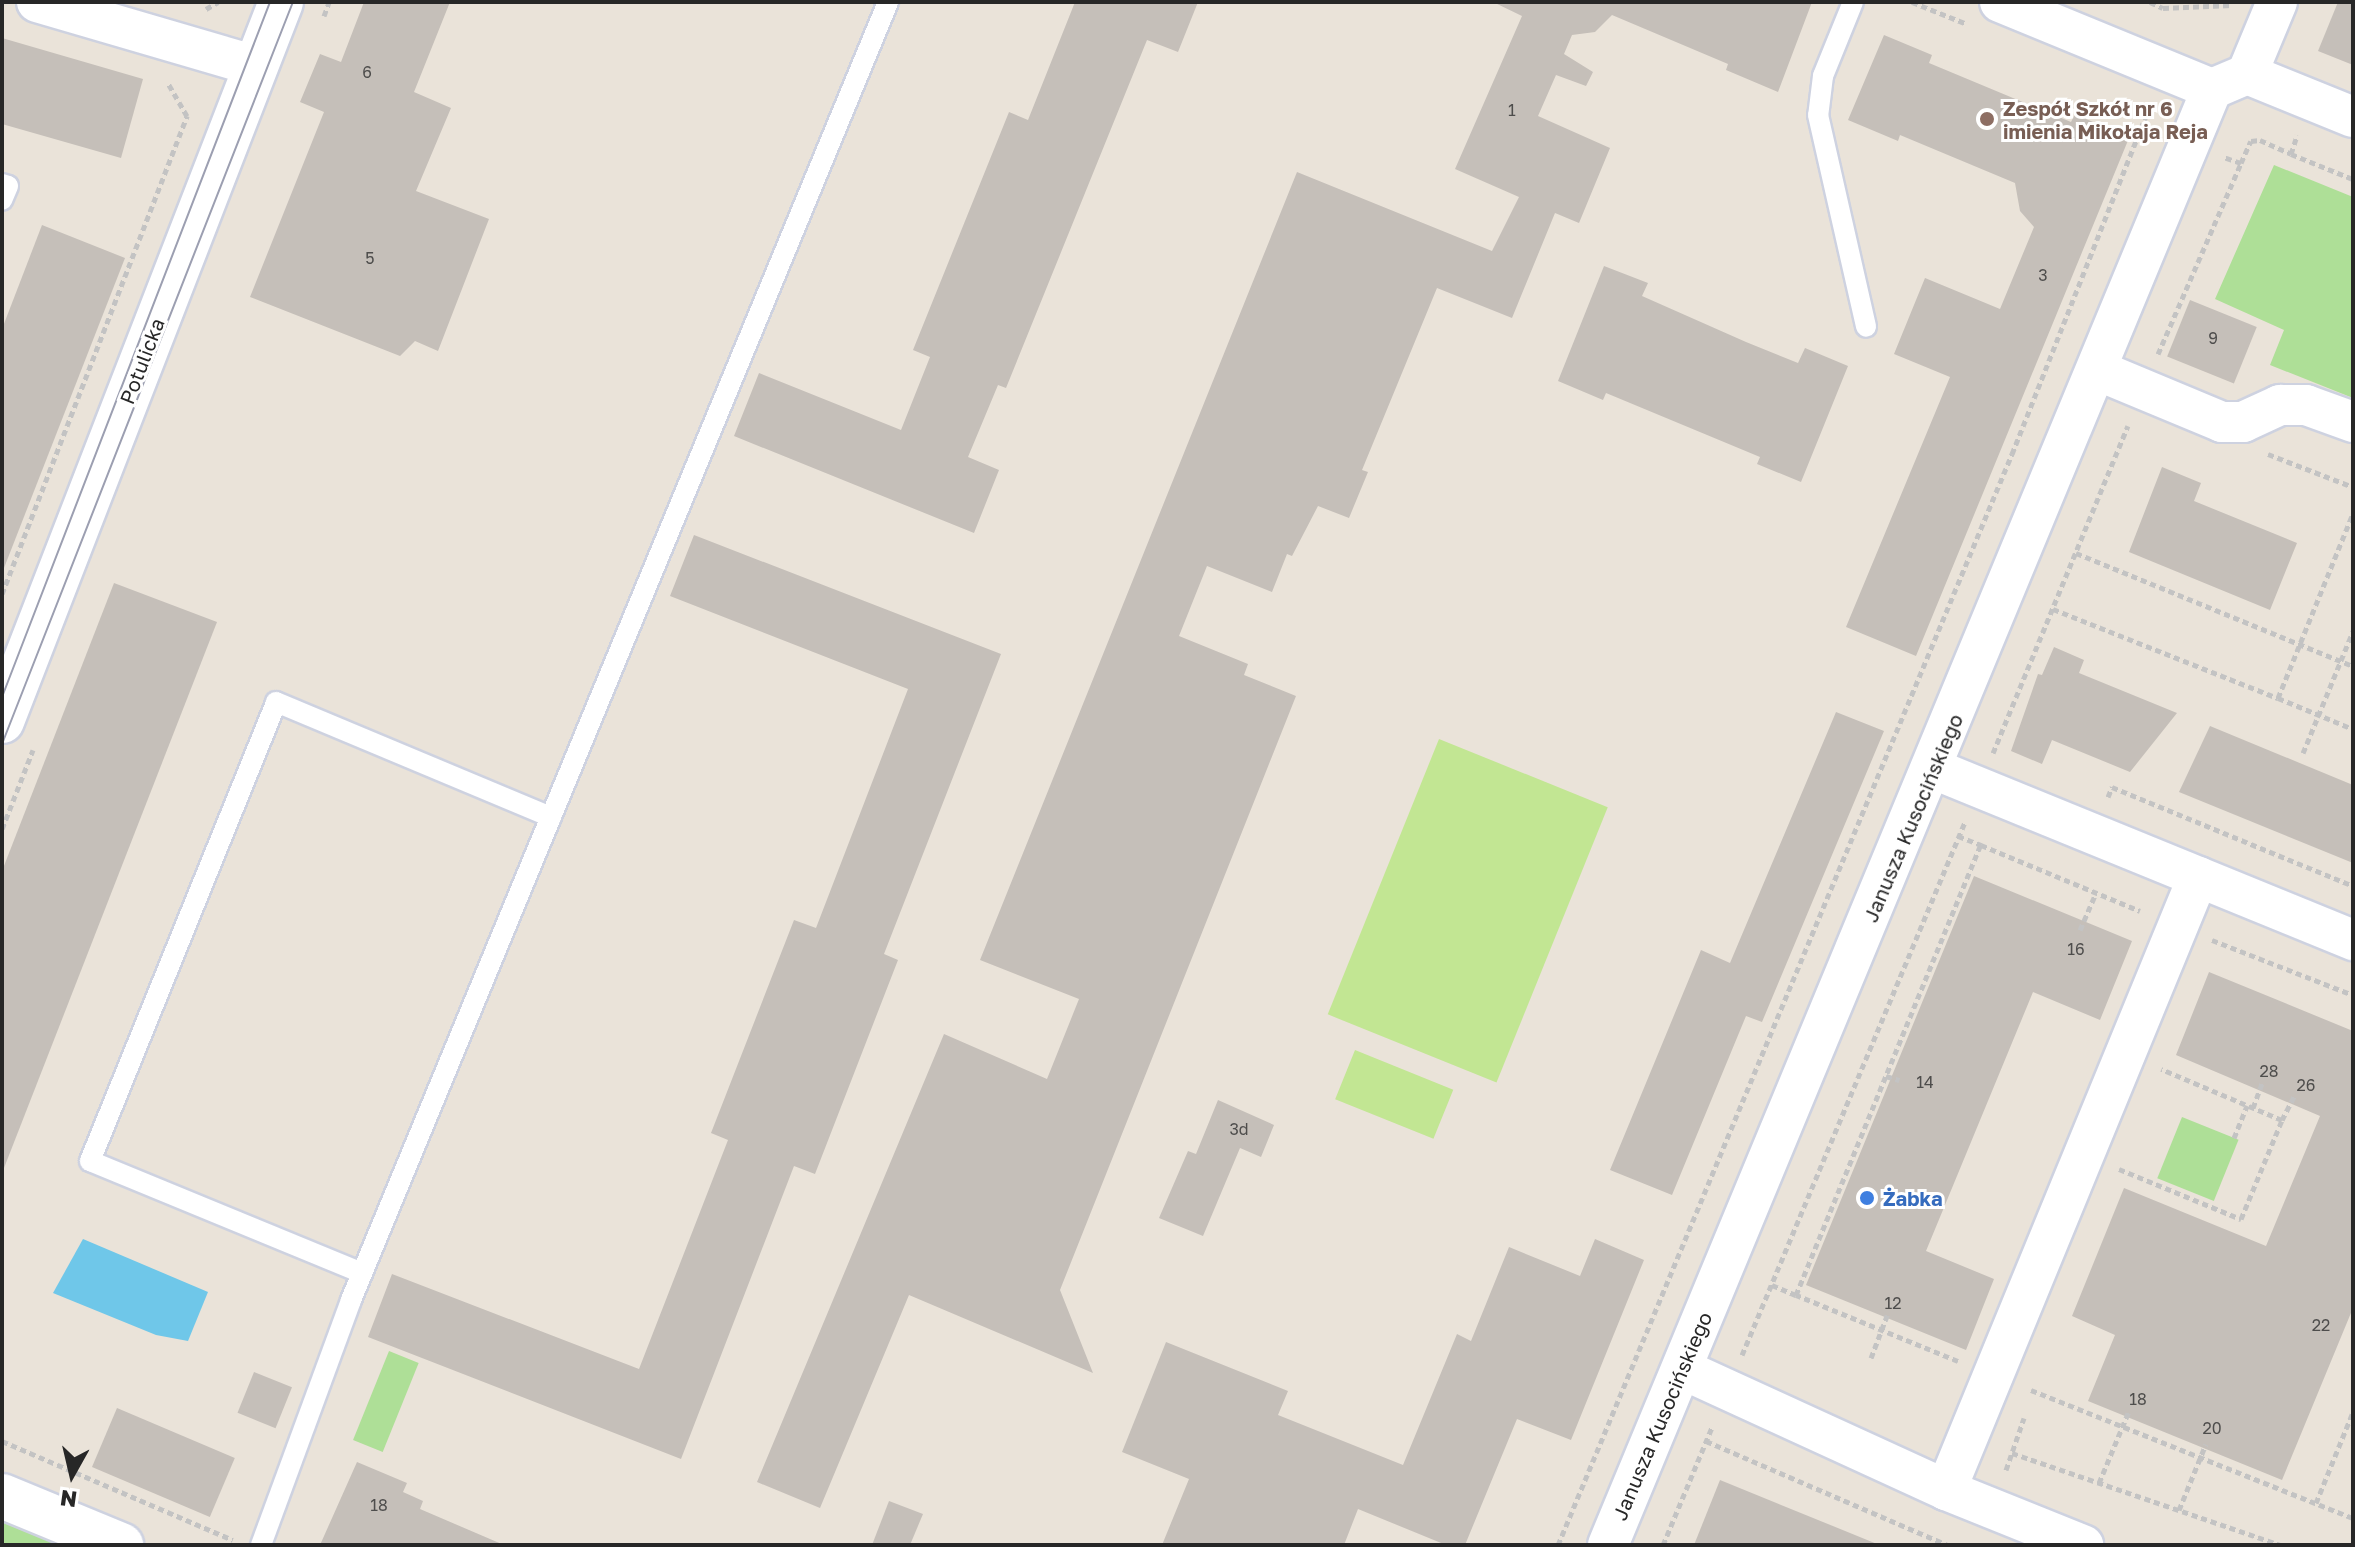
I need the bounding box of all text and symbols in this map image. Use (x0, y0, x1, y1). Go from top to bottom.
house number: 6 (362, 62, 372, 82)
place label: Zespół Szkół nr 6 imienia Mikołaja Reja (2003, 96, 2208, 143)
house number: 1 (1508, 100, 1516, 120)
marker: Zespół Szkół nr 6 imienia Mikołaja Reja (1978, 110, 1996, 128)
house number: 5 (365, 248, 375, 268)
house number: 3 (2038, 265, 2048, 285)
street label: Potulicka (115, 315, 169, 407)
house number: 9 (2208, 328, 2218, 348)
street label: Janusza Kusocińskiego (1858, 710, 1968, 926)
house number: 16 (2067, 939, 2085, 959)
house number: 28 (2259, 1061, 2279, 1081)
house number: 14 (1916, 1072, 1934, 1092)
house number: 26 (2297, 1075, 2315, 1095)
house number: 3d (1229, 1119, 1249, 1139)
place label: Żabka (1883, 1186, 1942, 1210)
marker: Żabka (1858, 1189, 1876, 1207)
house number: 12 (1884, 1293, 1902, 1313)
street label: Janusza Kusocińskiego (1607, 1308, 1717, 1524)
house number: 22 (2312, 1315, 2330, 1335)
house number: 18 (2129, 1389, 2147, 1409)
house number: 20 (2202, 1418, 2222, 1438)
north arrow (32, 1435, 112, 1515)
text: N (58, 1485, 79, 1514)
house number: 18 (370, 1495, 388, 1515)

